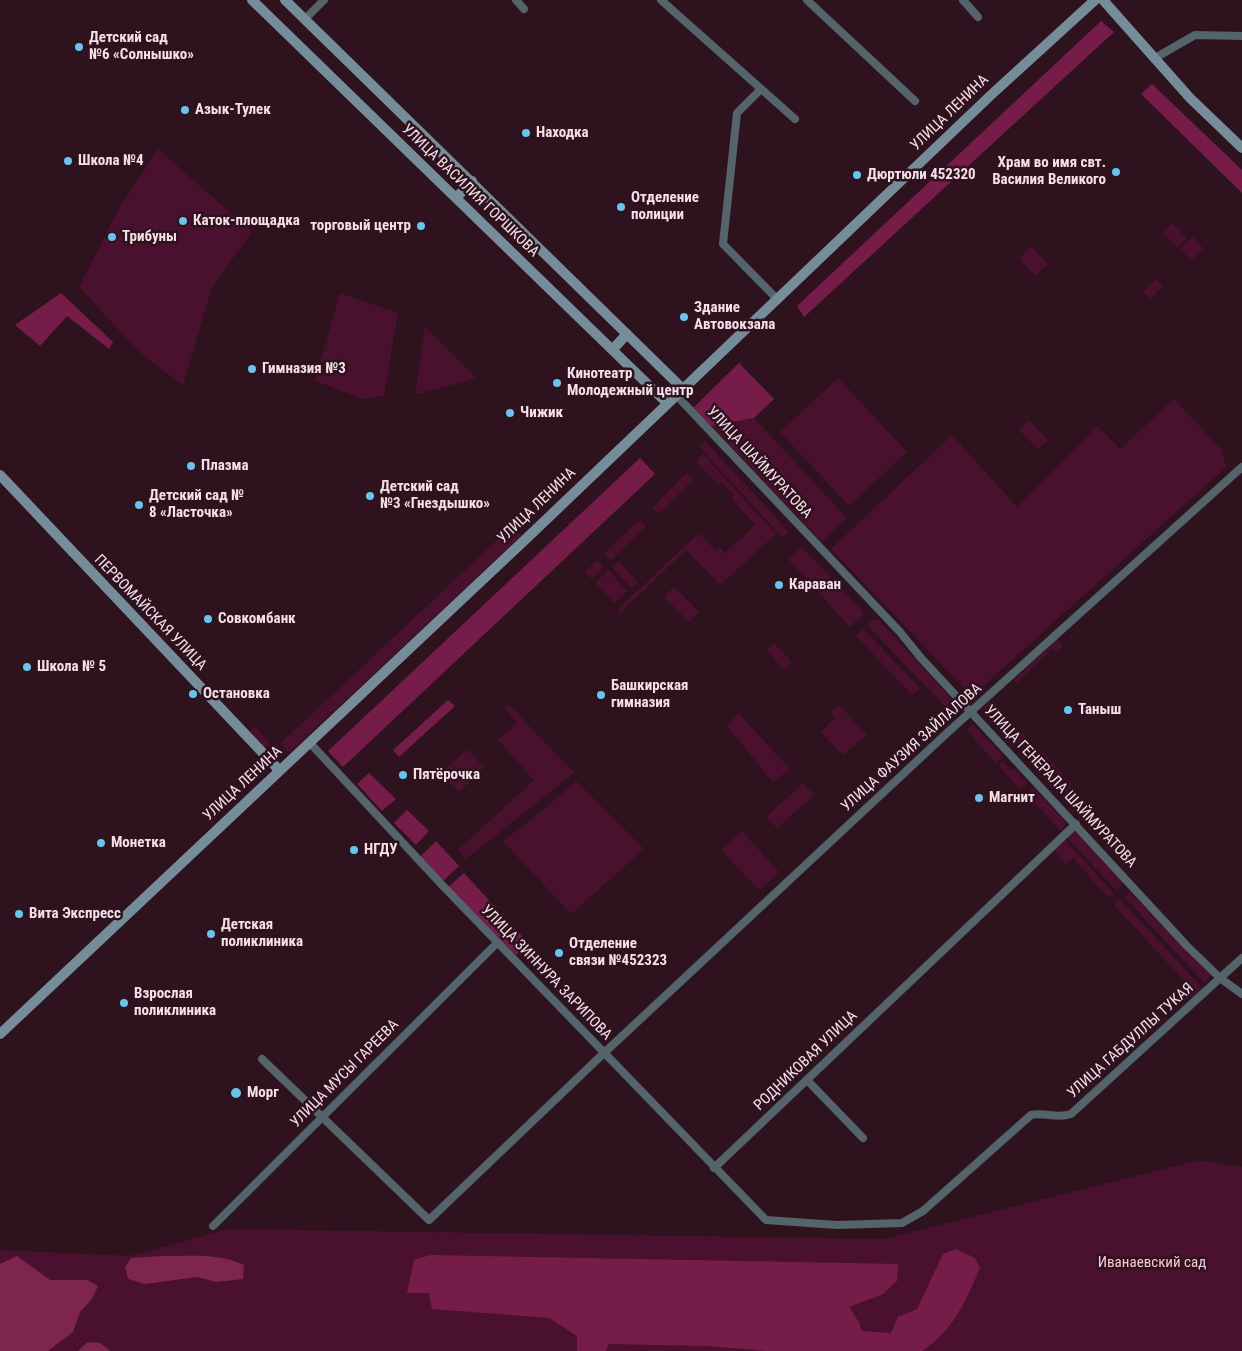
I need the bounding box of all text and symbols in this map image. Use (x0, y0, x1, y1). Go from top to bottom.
place label: Детский сад №6 «Солнышко» (89, 29, 194, 64)
marker: Детский сад №6 «Солнышко» (73, 41, 85, 53)
street label: УЛИЦА ЛЕНИНА (907, 71, 993, 155)
place label: Азык-Тулек (195, 101, 271, 119)
marker: Азык-Тулек (179, 104, 191, 116)
street label: УЛИЦА ВАСИЛИЯ ГОРШКОВА (398, 121, 542, 261)
place label: Находка (536, 124, 589, 142)
marker: Находка (520, 127, 532, 139)
place label: Школа №4 (78, 152, 144, 170)
place label: Храм во имя свт. Василия Великого (992, 154, 1106, 189)
marker: Школа №4 (62, 155, 74, 167)
place label: Дюртюли 452320 (867, 166, 976, 184)
marker: Храм во имя свт. Василия Великого (1110, 166, 1122, 178)
marker: Дюртюли 452320 (851, 169, 863, 181)
place label: Отделение полиции (631, 189, 699, 224)
marker: Отделение полиции (615, 201, 627, 213)
place label: Каток-площадка (193, 212, 300, 230)
marker: Каток-площадка (177, 215, 189, 227)
place label: торговый центр (310, 217, 411, 235)
marker: торговый центр (415, 220, 427, 232)
place label: Трибуны (122, 228, 177, 246)
marker: Трибуны (106, 231, 118, 243)
place label: Здание Автовокзала (694, 299, 775, 334)
marker: Здание Автовокзала (678, 311, 690, 323)
place label: Гимназия №3 (262, 360, 346, 378)
marker: Гимназия №3 (246, 363, 258, 375)
place label: Кинотеатр Молодежный центр (567, 365, 694, 400)
marker: Кинотеатр Молодежный центр (551, 377, 563, 389)
street label: УЛИЦА ШАЙМУРАТОВА (702, 403, 816, 523)
place label: Чижик (520, 404, 563, 422)
marker: Чижик (504, 407, 516, 419)
place label: Плазма (201, 457, 249, 475)
marker: Плазма (185, 460, 197, 472)
street label: УЛИЦА ЛЕНИНА (494, 464, 580, 548)
place label: Детский сад №3 «Гнездышко» (380, 478, 490, 513)
place label: Детский сад № 8 «Ласточка» (149, 487, 244, 522)
marker: Детский сад №3 «Гнездышко» (364, 490, 376, 502)
marker: Детский сад № 8 «Ласточка» (133, 499, 145, 511)
street label: ПЕРВОМАЙСКАЯ УЛИЦА (90, 551, 210, 675)
place label: Караван (789, 576, 841, 594)
marker: Караван (773, 579, 785, 591)
place label: Совкомбанк (218, 610, 296, 628)
marker: Совкомбанк (202, 613, 214, 625)
place label: Школа № 5 (37, 658, 106, 676)
marker: Школа № 5 (21, 661, 33, 673)
place label: Башкирская гимназия (611, 677, 689, 712)
street label: УЛИЦА ФАУЗИЯ ЗАЙЛАЛОВА (838, 680, 986, 816)
place label: Остановка (203, 685, 270, 703)
marker: Остановка (187, 688, 199, 700)
marker: Башкирская гимназия (595, 689, 607, 701)
place label: Таныш (1078, 701, 1121, 719)
street label: УЛИЦА ГЕНЕРАЛА ШАЙМУРАТОВА (980, 702, 1140, 872)
marker: Таныш (1062, 704, 1074, 716)
street label: УЛИЦА ЛЕНИНА (200, 743, 286, 825)
place label: Пятёрочка (413, 766, 480, 784)
marker: Пятёрочка (397, 769, 409, 781)
place label: Магнит (989, 789, 1035, 807)
marker: Магнит (973, 792, 985, 804)
place label: Монетка (111, 834, 166, 852)
marker: Монетка (95, 837, 107, 849)
place label: НГДУ (364, 841, 397, 859)
marker: НГДУ (348, 844, 360, 856)
street label: УЛИЦА ЗИННУРА ЗАРИПОВА (477, 902, 615, 1044)
place label: Вита Экспресс (29, 905, 121, 923)
marker: Вита Экспресс (13, 908, 25, 920)
place label: Детская поликлиника (221, 916, 303, 951)
marker: Детская поликлиника (205, 928, 217, 940)
place label: Отделение связи №452323 (569, 935, 667, 970)
marker: Отделение связи №452323 (553, 947, 565, 959)
street label: УЛИЦА ГАБДУЛЛЫ ТУКАЯ (1064, 980, 1198, 1102)
place label: Взрослая поликлиника (134, 985, 216, 1020)
marker: Взрослая поликлиника (118, 997, 130, 1009)
street label: РОДНИКОВАЯ УЛИЦА (751, 1007, 861, 1115)
street label: УЛИЦА МУСЫ ГАРЕЕВА (287, 1016, 403, 1132)
place label: Морг (247, 1084, 279, 1102)
marker: Морг (229, 1086, 243, 1100)
park label: Иванаевский сад (1098, 1254, 1206, 1272)

